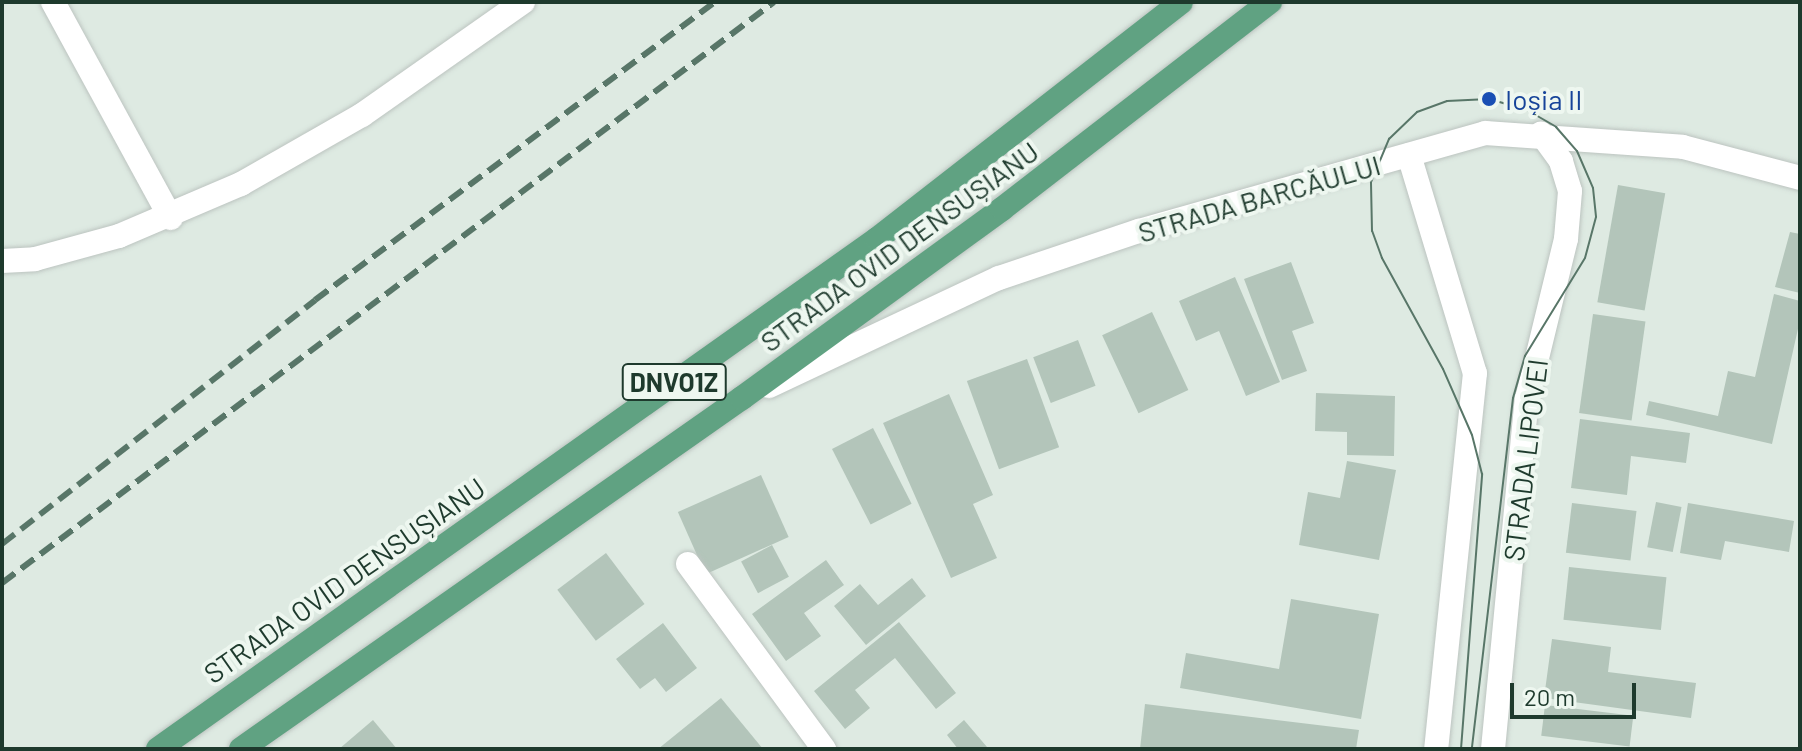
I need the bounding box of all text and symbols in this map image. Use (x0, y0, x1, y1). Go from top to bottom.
place label: Ioșia II (1505, 82, 1583, 116)
marker: Ioșia II (1480, 90, 1498, 108)
street label: STRADA OVID DENSUȘIANU (753, 134, 1045, 358)
street label: STRADA BARCĂULUI (1134, 147, 1384, 249)
street label: STRADA LIPOVEI (1496, 357, 1554, 563)
road number: DNVO1Z (620, 360, 728, 404)
street label: STRADA OVID DENSUȘIANU (197, 470, 491, 690)
scale bar (1514, 667, 1640, 717)
text: 20 m (1524, 682, 1575, 711)

